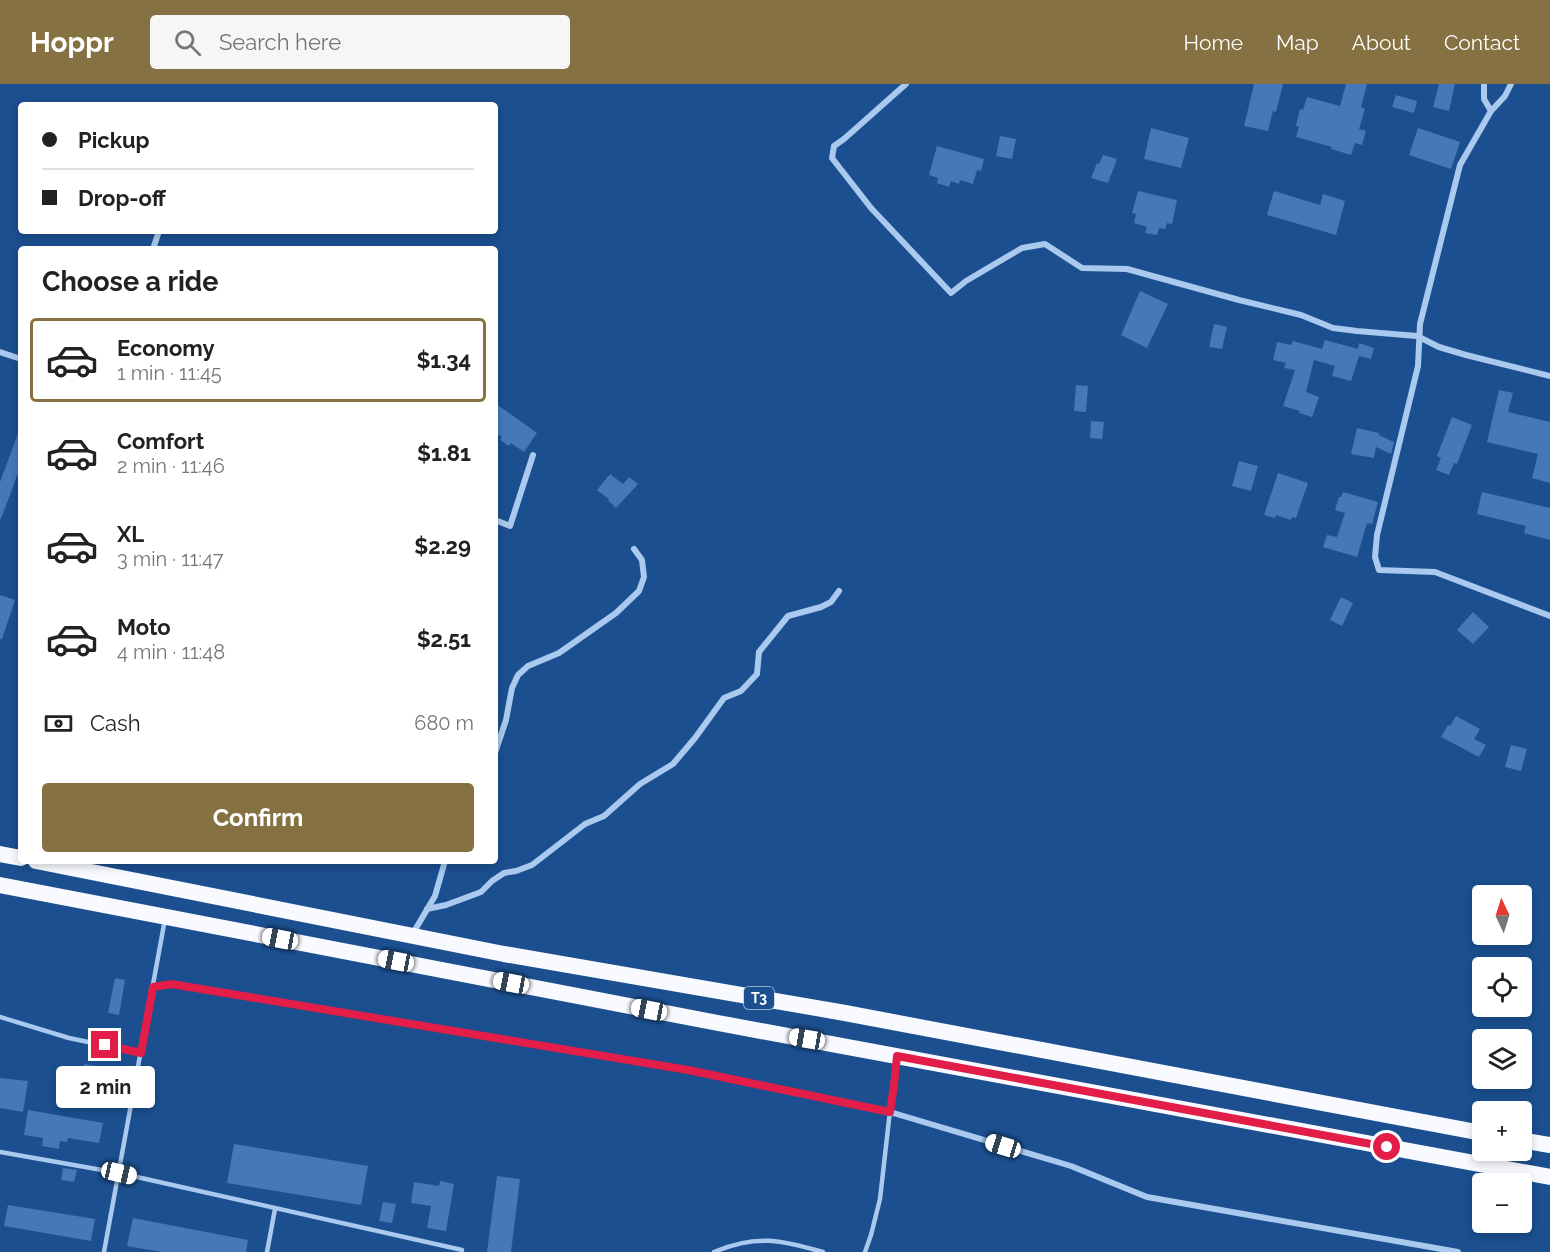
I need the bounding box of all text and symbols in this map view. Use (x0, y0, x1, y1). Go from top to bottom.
search box (150, 15, 570, 69)
text: Hoppr (30, 26, 114, 59)
icon: search (171, 26, 204, 59)
text: Search here (219, 29, 341, 55)
text: Home (1184, 30, 1243, 55)
text: Map (1276, 30, 1319, 55)
text: About (1352, 30, 1411, 55)
text: Contact (1444, 30, 1520, 55)
text: Pickup (78, 127, 150, 153)
text: Drop-off (78, 185, 166, 211)
text: Choose a ride (42, 266, 218, 297)
icon: car (45, 333, 99, 387)
text: Economy (117, 335, 215, 361)
text: $1.34 (416, 347, 471, 373)
text: 1 min · 11:45 (117, 361, 222, 385)
icon: car (45, 426, 99, 480)
text: Comfort (117, 428, 204, 454)
text: $1.81 (417, 440, 471, 466)
text: 2 min · 11:46 (117, 454, 225, 478)
icon: car (45, 519, 99, 573)
text: XL (117, 521, 144, 547)
text: $2.29 (414, 533, 471, 559)
text: 3 min · 11:47 (117, 547, 224, 571)
icon: car (45, 612, 99, 666)
text: Moto (117, 614, 171, 640)
text: $2.51 (417, 626, 471, 652)
text: 4 min · 11:48 (117, 640, 225, 664)
icon: cash (42, 707, 75, 740)
text: Cash (90, 710, 141, 736)
text: 680 m (414, 711, 474, 735)
button: Confirm (42, 783, 474, 852)
north arrow (1472, 885, 1532, 945)
map controls (1472, 885, 1532, 1233)
car (261, 927, 299, 951)
car (377, 949, 415, 973)
button: locate (1472, 957, 1532, 1017)
car (492, 971, 530, 995)
road number: T3 (744, 987, 774, 1009)
car (630, 998, 668, 1022)
car (788, 1027, 826, 1051)
button: layers (1472, 1029, 1532, 1089)
route end (91, 1031, 118, 1058)
callout: 2 min (56, 1066, 154, 1108)
text: 2 min (80, 1075, 131, 1099)
button: + (1472, 1101, 1532, 1161)
car (983, 1132, 1023, 1160)
route start (1373, 1133, 1400, 1160)
car (99, 1160, 139, 1186)
button: − (1472, 1173, 1532, 1233)

